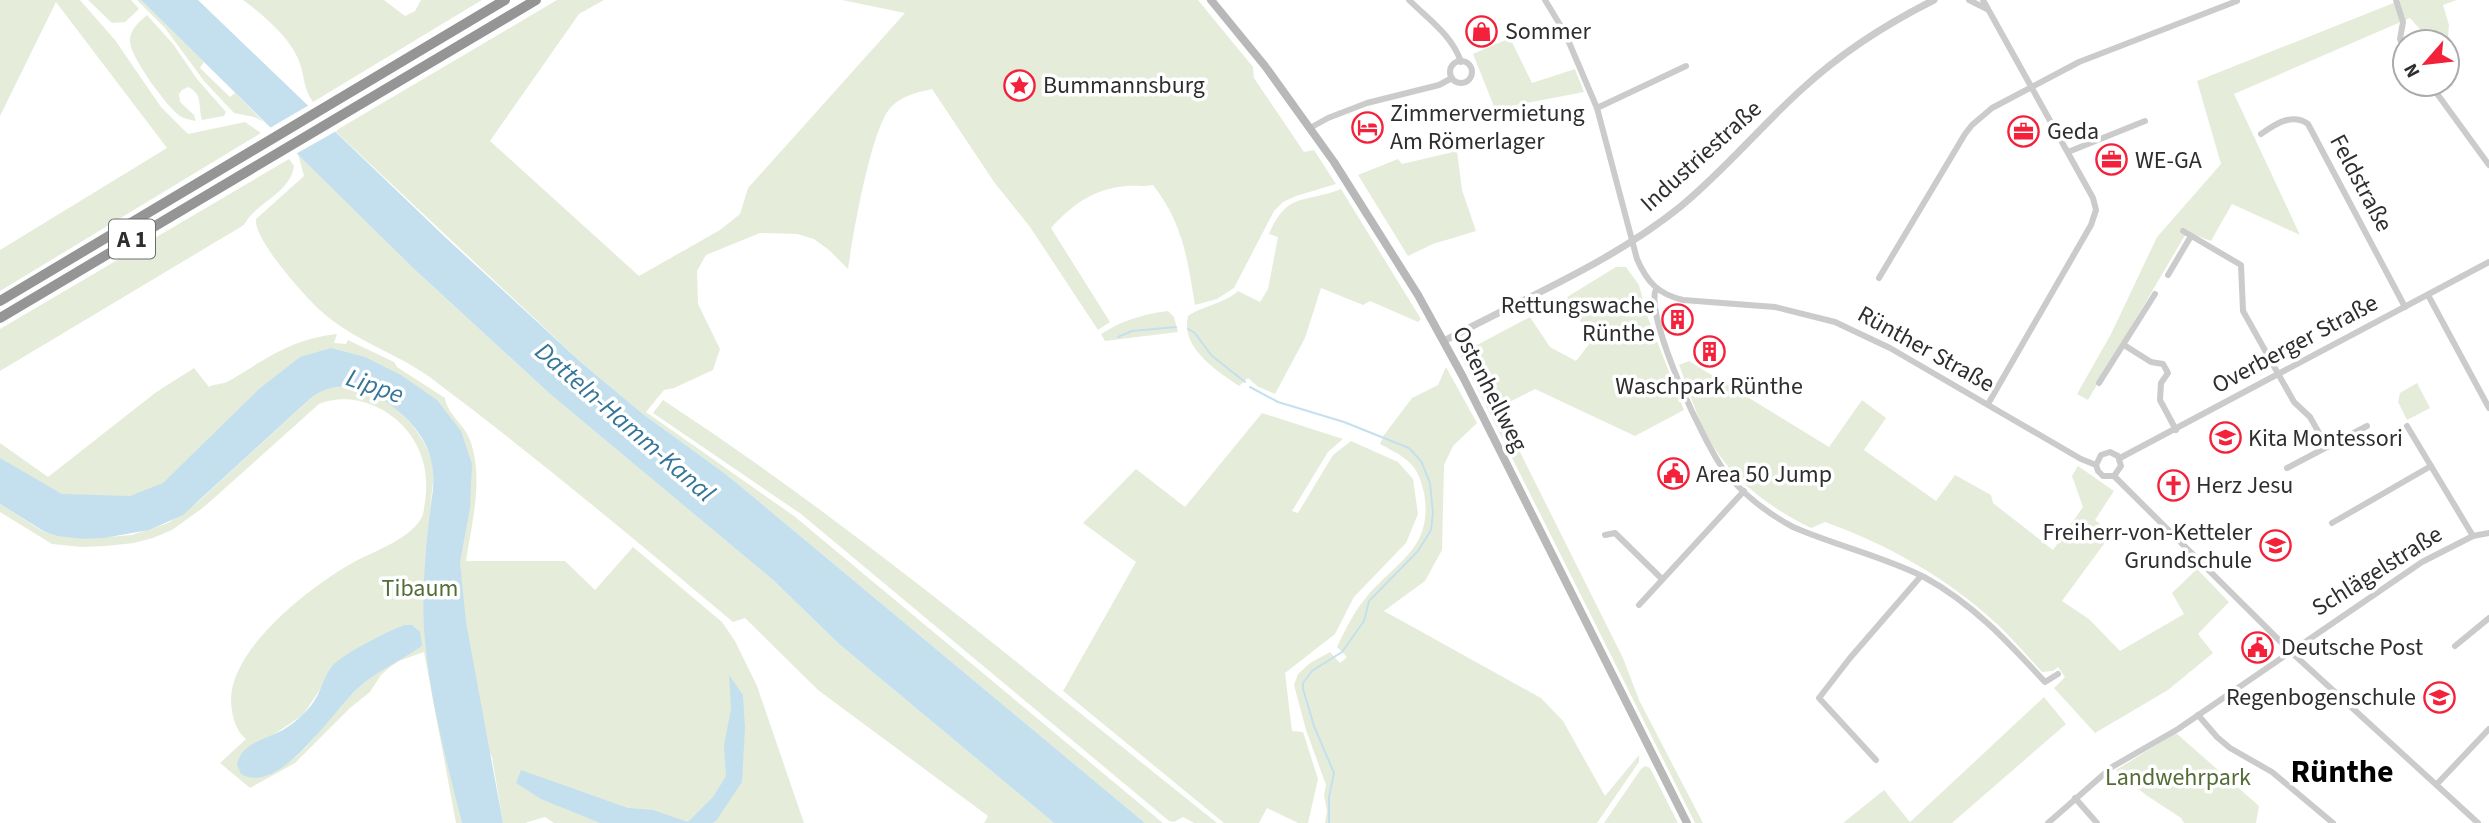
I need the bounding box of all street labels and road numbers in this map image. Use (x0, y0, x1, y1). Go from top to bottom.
street label: Industriestraße (1632, 92, 1770, 220)
street label: Feldstraße (2321, 128, 2401, 238)
road number: A 1 (109, 220, 155, 258)
street label: Overberger Straße (2206, 286, 2384, 402)
street label: Rünther Straße (1851, 297, 2001, 401)
street label: Ostenhellweg (1443, 320, 1537, 458)
street label: Schlägelstraße (2305, 517, 2449, 625)

